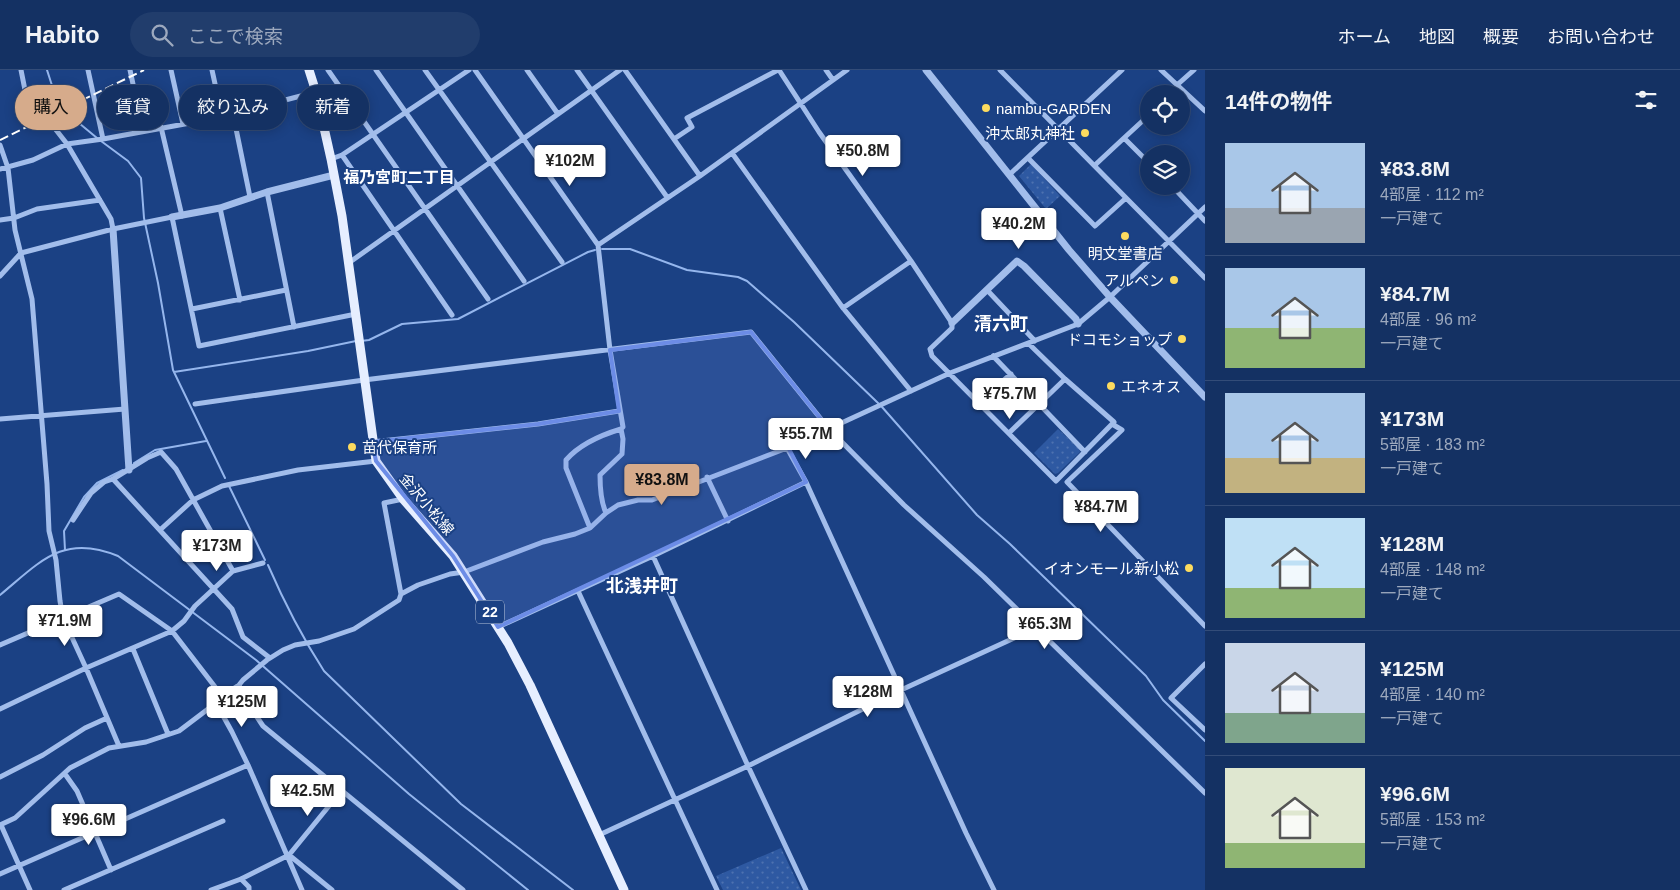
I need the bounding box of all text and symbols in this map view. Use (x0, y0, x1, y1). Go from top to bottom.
search box (130, 12, 480, 57)
text: Habito (25, 21, 100, 48)
icon: search (148, 21, 176, 49)
text: ここで検索 (188, 26, 283, 47)
text: ホーム (1338, 27, 1391, 47)
text: 地図 (1419, 27, 1455, 47)
text: 概要 (1483, 27, 1519, 47)
text: お問い合わせ (1547, 27, 1655, 47)
chip: 購入 (15, 85, 87, 130)
chip: 賃貸 (97, 85, 169, 130)
chip: 絞り込み (179, 85, 287, 130)
chip: 新着 (297, 85, 369, 130)
map controls (1140, 85, 1190, 195)
button: locate (1140, 85, 1190, 135)
icon: filters (1632, 86, 1660, 114)
text: 14件の物件 (1225, 90, 1332, 113)
place label: nambu-GARDEN (996, 100, 1111, 117)
marker: nambu-GARDEN (980, 102, 992, 114)
place label: 沖太郎丸神社 (985, 125, 1075, 142)
marker: 沖太郎丸神社 (1079, 127, 1091, 139)
pin: ¥50.8M (822, 134, 904, 177)
text: ¥50.8M (836, 142, 890, 159)
pin: ¥102M (535, 144, 605, 187)
button: layers (1140, 145, 1190, 195)
text: ¥102M (546, 152, 594, 169)
text: ¥83.8M (1380, 157, 1450, 180)
icon: home (1265, 163, 1325, 223)
district label: 福乃宮町二丁目 (343, 169, 455, 186)
text: 4部屋 · 112 m² (1380, 186, 1484, 203)
pin: ¥40.2M (978, 208, 1060, 250)
text: 一戸建て (1380, 210, 1444, 227)
text: ¥40.2M (992, 215, 1046, 232)
marker: 明文堂書店 (1119, 230, 1131, 242)
place label: 明文堂書店 (1087, 245, 1163, 262)
place label: アルペン (1104, 272, 1164, 289)
marker: アルペン (1168, 274, 1180, 286)
text: ¥84.7M (1380, 282, 1450, 305)
icon: home (1265, 288, 1325, 348)
text: 4部屋 · 96 m² (1380, 311, 1476, 328)
district label: 清六町 (974, 314, 1028, 334)
place label: ドコモショップ (1067, 331, 1172, 348)
marker: ドコモショップ (1176, 333, 1188, 345)
text: 一戸建て (1380, 335, 1444, 352)
pin: ¥75.7M (969, 378, 1051, 420)
place label: エネオス (1121, 378, 1181, 395)
marker: エネオス (1105, 380, 1117, 392)
text: ¥75.7M (983, 385, 1037, 402)
text: ¥173M (1380, 407, 1444, 430)
icon: home (1265, 413, 1325, 473)
pin: ¥55.7M (765, 418, 847, 460)
text: ¥55.7M (779, 425, 833, 442)
text: 5部屋 · 183 m² (1380, 436, 1485, 453)
place label: 苗代保育所 (362, 439, 437, 456)
marker: 苗代保育所 (346, 441, 358, 453)
text: 一戸建て (1380, 460, 1444, 477)
pin: ¥83.8M (621, 464, 703, 506)
street label: 金沢小松線 (396, 470, 458, 538)
text: ¥83.8M (635, 471, 689, 488)
pin: ¥84.7M (1060, 490, 1142, 533)
text: ¥84.7M (1074, 498, 1128, 515)
pin: ¥173M (182, 530, 252, 572)
text: ¥128M (1380, 532, 1444, 555)
text: ¥173M (193, 537, 241, 554)
icon: home (1265, 538, 1325, 598)
place label: イオンモール新小松 (1044, 560, 1179, 577)
text: 4部屋 · 148 m² (1380, 561, 1485, 578)
marker: イオンモール新小松 (1183, 562, 1195, 574)
district label: 北浅井町 (606, 576, 678, 596)
text: 一戸建て (1380, 585, 1444, 602)
road number: 22 (476, 600, 504, 624)
pin: ¥71.9M (24, 604, 106, 647)
pin: ¥65.3M (1004, 608, 1086, 650)
text: ¥71.9M (38, 612, 92, 629)
text: ¥65.3M (1018, 615, 1072, 632)
text: ¥125M (1380, 657, 1444, 680)
icon: home (1265, 663, 1325, 723)
pin: ¥128M (833, 676, 903, 718)
text: ¥128M (844, 683, 892, 700)
pin: ¥125M (207, 686, 277, 728)
text: 4部屋 · 140 m² (1380, 686, 1485, 703)
text: ¥125M (218, 693, 266, 710)
text: 一戸建て (1380, 710, 1444, 727)
pin: ¥42.5M (267, 774, 349, 817)
text: ¥42.5M (281, 782, 335, 799)
text: ¥96.6M (1380, 782, 1450, 805)
icon: home (1265, 788, 1325, 848)
pin: ¥96.6M (48, 804, 130, 846)
text: ¥96.6M (62, 811, 116, 828)
text: 5部屋 · 153 m² (1380, 811, 1485, 828)
text: 一戸建て (1380, 835, 1444, 852)

